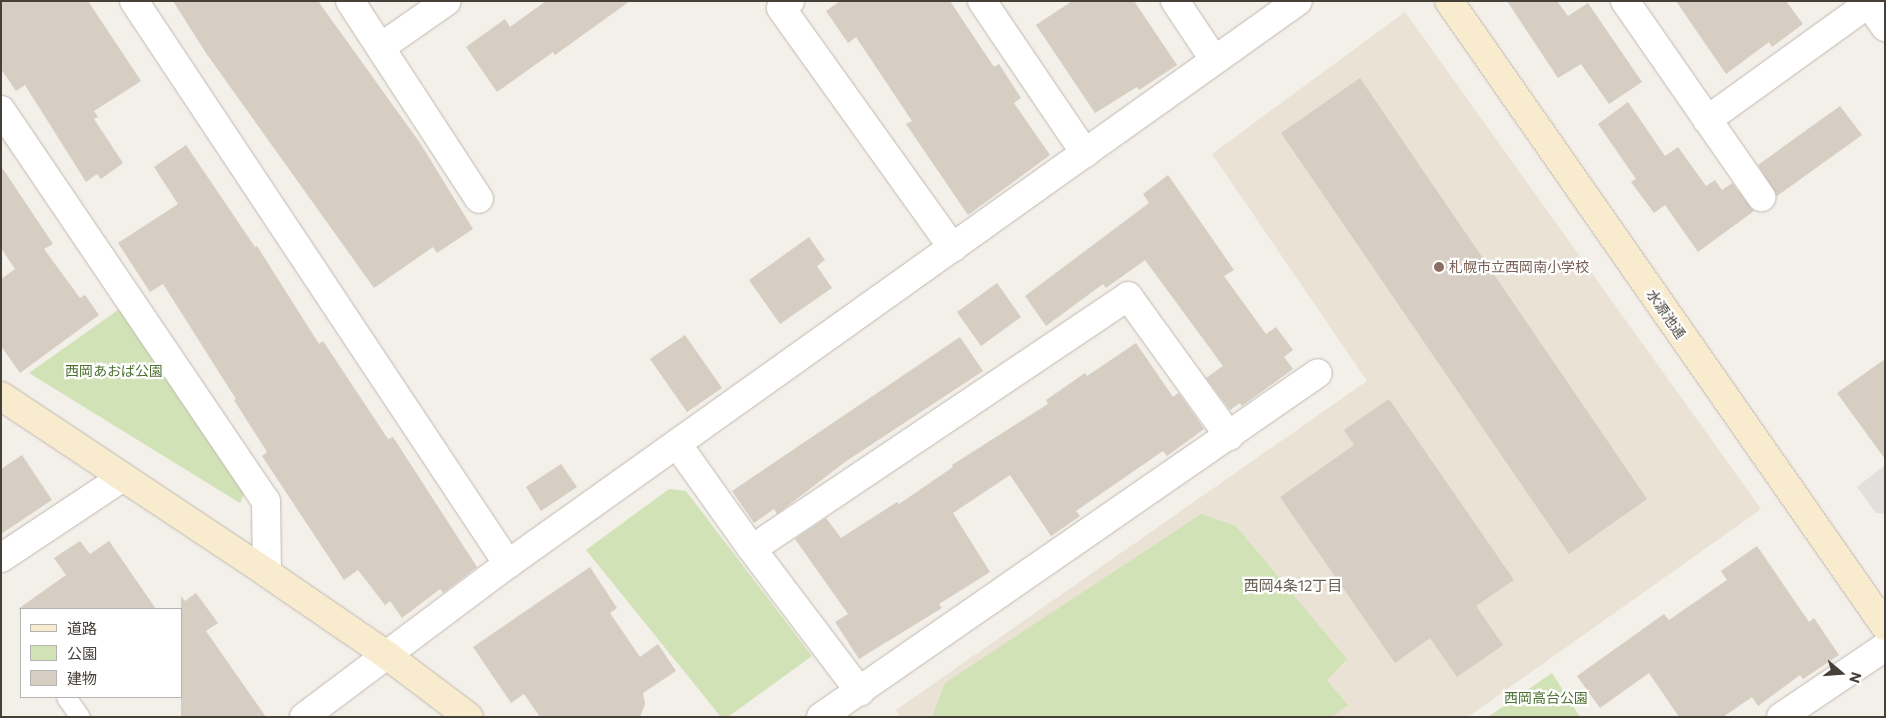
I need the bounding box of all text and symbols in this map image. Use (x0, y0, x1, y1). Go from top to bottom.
place label: 札幌市立西岡南小学校 (1449, 259, 1589, 275)
marker: 札幌市立西岡南小学校 (1433, 261, 1445, 273)
street label: 水源池通 (1643, 286, 1689, 342)
park label: 西岡あおば公園 (65, 363, 163, 379)
district label: 西岡4条12丁目 (1244, 577, 1342, 595)
legend (20, 608, 182, 698)
text: 道路 (67, 619, 97, 637)
text: 公園 (67, 644, 97, 662)
north arrow (1816, 648, 1866, 698)
text: 建物 (67, 669, 97, 687)
text: N (1846, 670, 1865, 685)
park label: 西岡高台公園 (1504, 690, 1588, 706)

